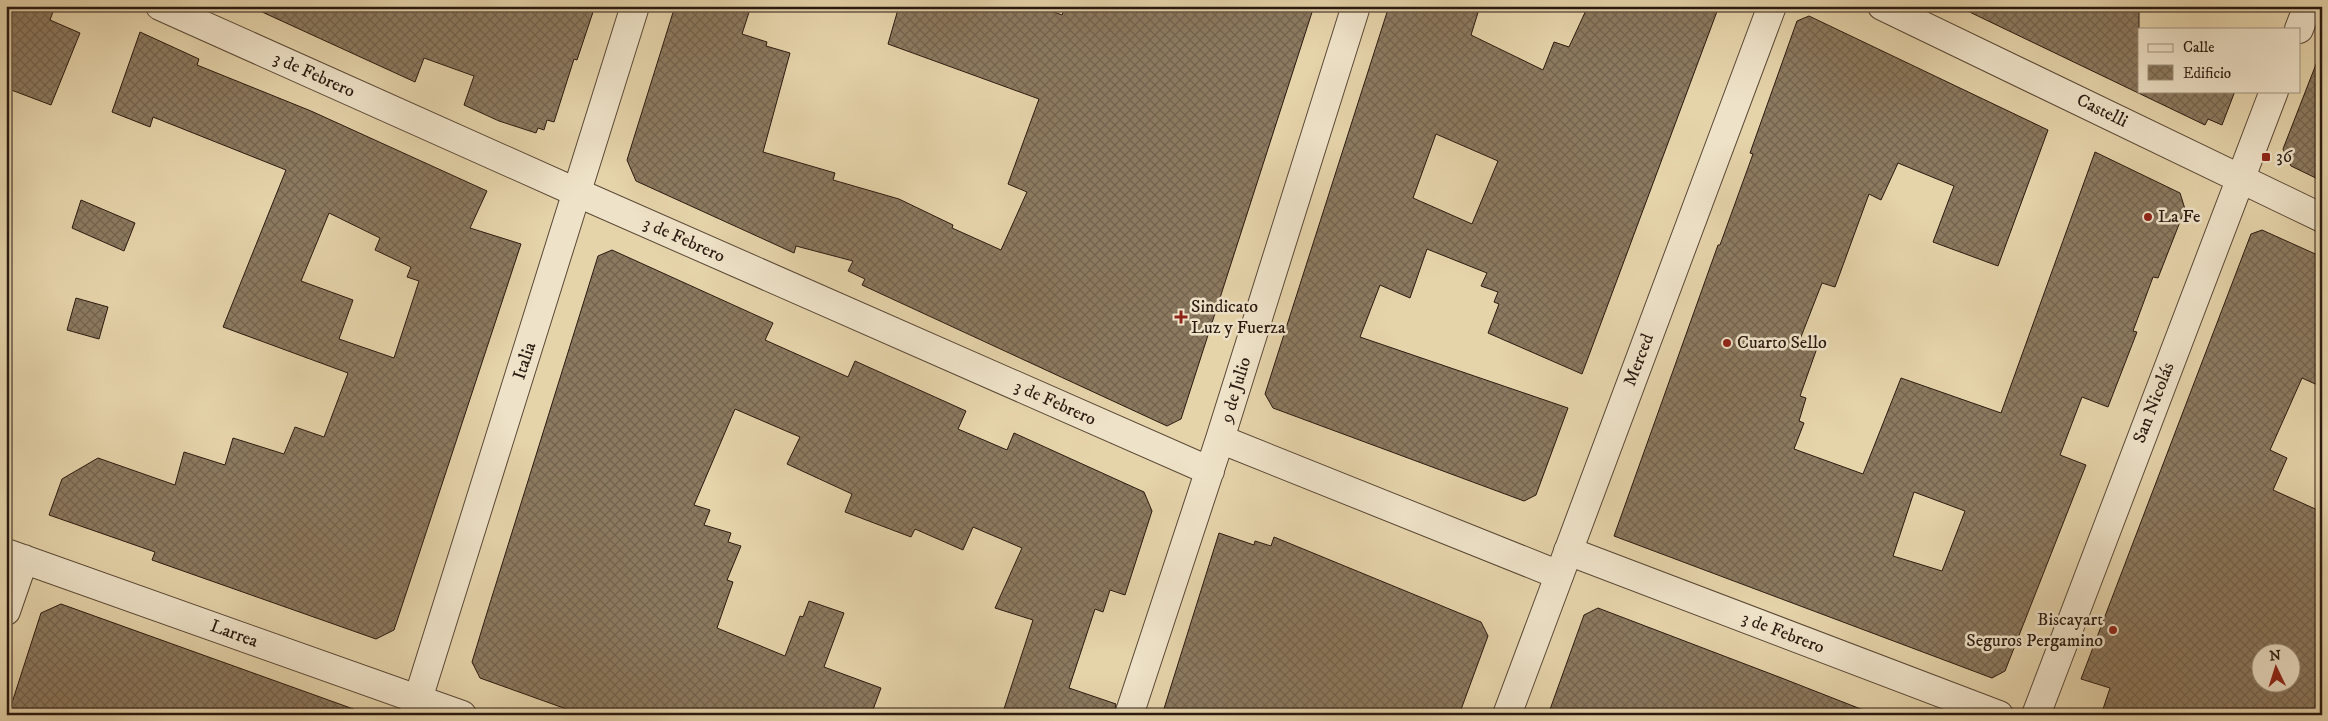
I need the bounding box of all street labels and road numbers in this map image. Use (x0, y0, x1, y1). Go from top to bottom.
street label: 3 de Febrero (270, 47, 358, 103)
street label: Castelli (2073, 89, 2131, 133)
street label: 3 de Febrero (640, 212, 728, 268)
street label: Merced (1619, 331, 1659, 389)
street label: Italia (509, 339, 541, 383)
street label: 9 de Julio (1215, 354, 1256, 426)
street label: San Nicolás (2129, 359, 2179, 447)
street label: 3 de Febrero (1011, 375, 1099, 431)
street label: 3 de Febrero (1739, 607, 1828, 659)
street label: Larrea (207, 615, 261, 653)

